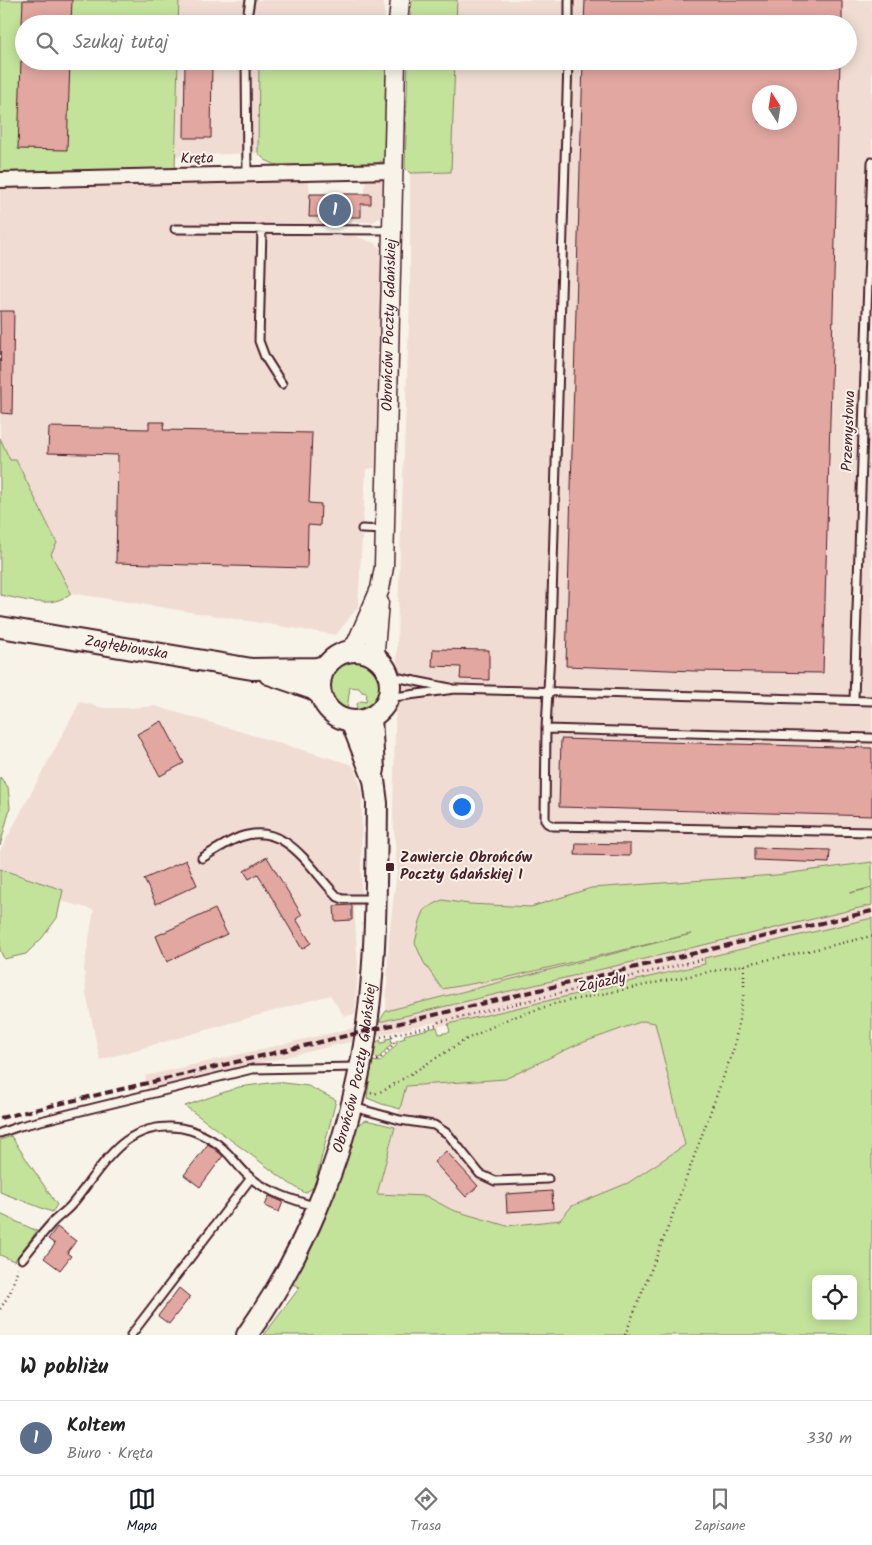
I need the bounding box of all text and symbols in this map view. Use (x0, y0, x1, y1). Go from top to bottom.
search box (15, 15, 857, 70)
text: Szukaj tutaj (73, 28, 168, 58)
icon: search (33, 29, 61, 57)
north arrow (752, 85, 797, 130)
street label: Kręta (180, 147, 214, 171)
pin: 1 (319, 191, 351, 229)
street label: Obrońców Poczty Gdańskiej (376, 237, 404, 412)
street label: Przemysłowa (836, 390, 862, 472)
street label: Zagłębiowska (83, 629, 170, 667)
your location (449, 794, 475, 820)
place label: Zawiercie Obrońców Poczty Gdańskiej I (400, 846, 532, 887)
marker: Zawiercie Obrońców Poczty Gdańskiej I (384, 861, 396, 873)
street label: Zajazdy (576, 966, 629, 1000)
street label: Obrońców Poczty Gdańskiej (326, 981, 384, 1156)
map controls (812, 1275, 857, 1320)
button: locate (812, 1275, 857, 1320)
text: W pobliżu (20, 1351, 108, 1384)
text: Koltem (67, 1411, 126, 1441)
text: 1 (34, 1426, 38, 1451)
text: 330 m (807, 1426, 852, 1451)
text: Biuro · Kręta (67, 1441, 153, 1466)
tab: Mapa (126, 1485, 157, 1537)
tab: Trasa (410, 1485, 441, 1537)
tab: Zapisane (694, 1485, 746, 1537)

